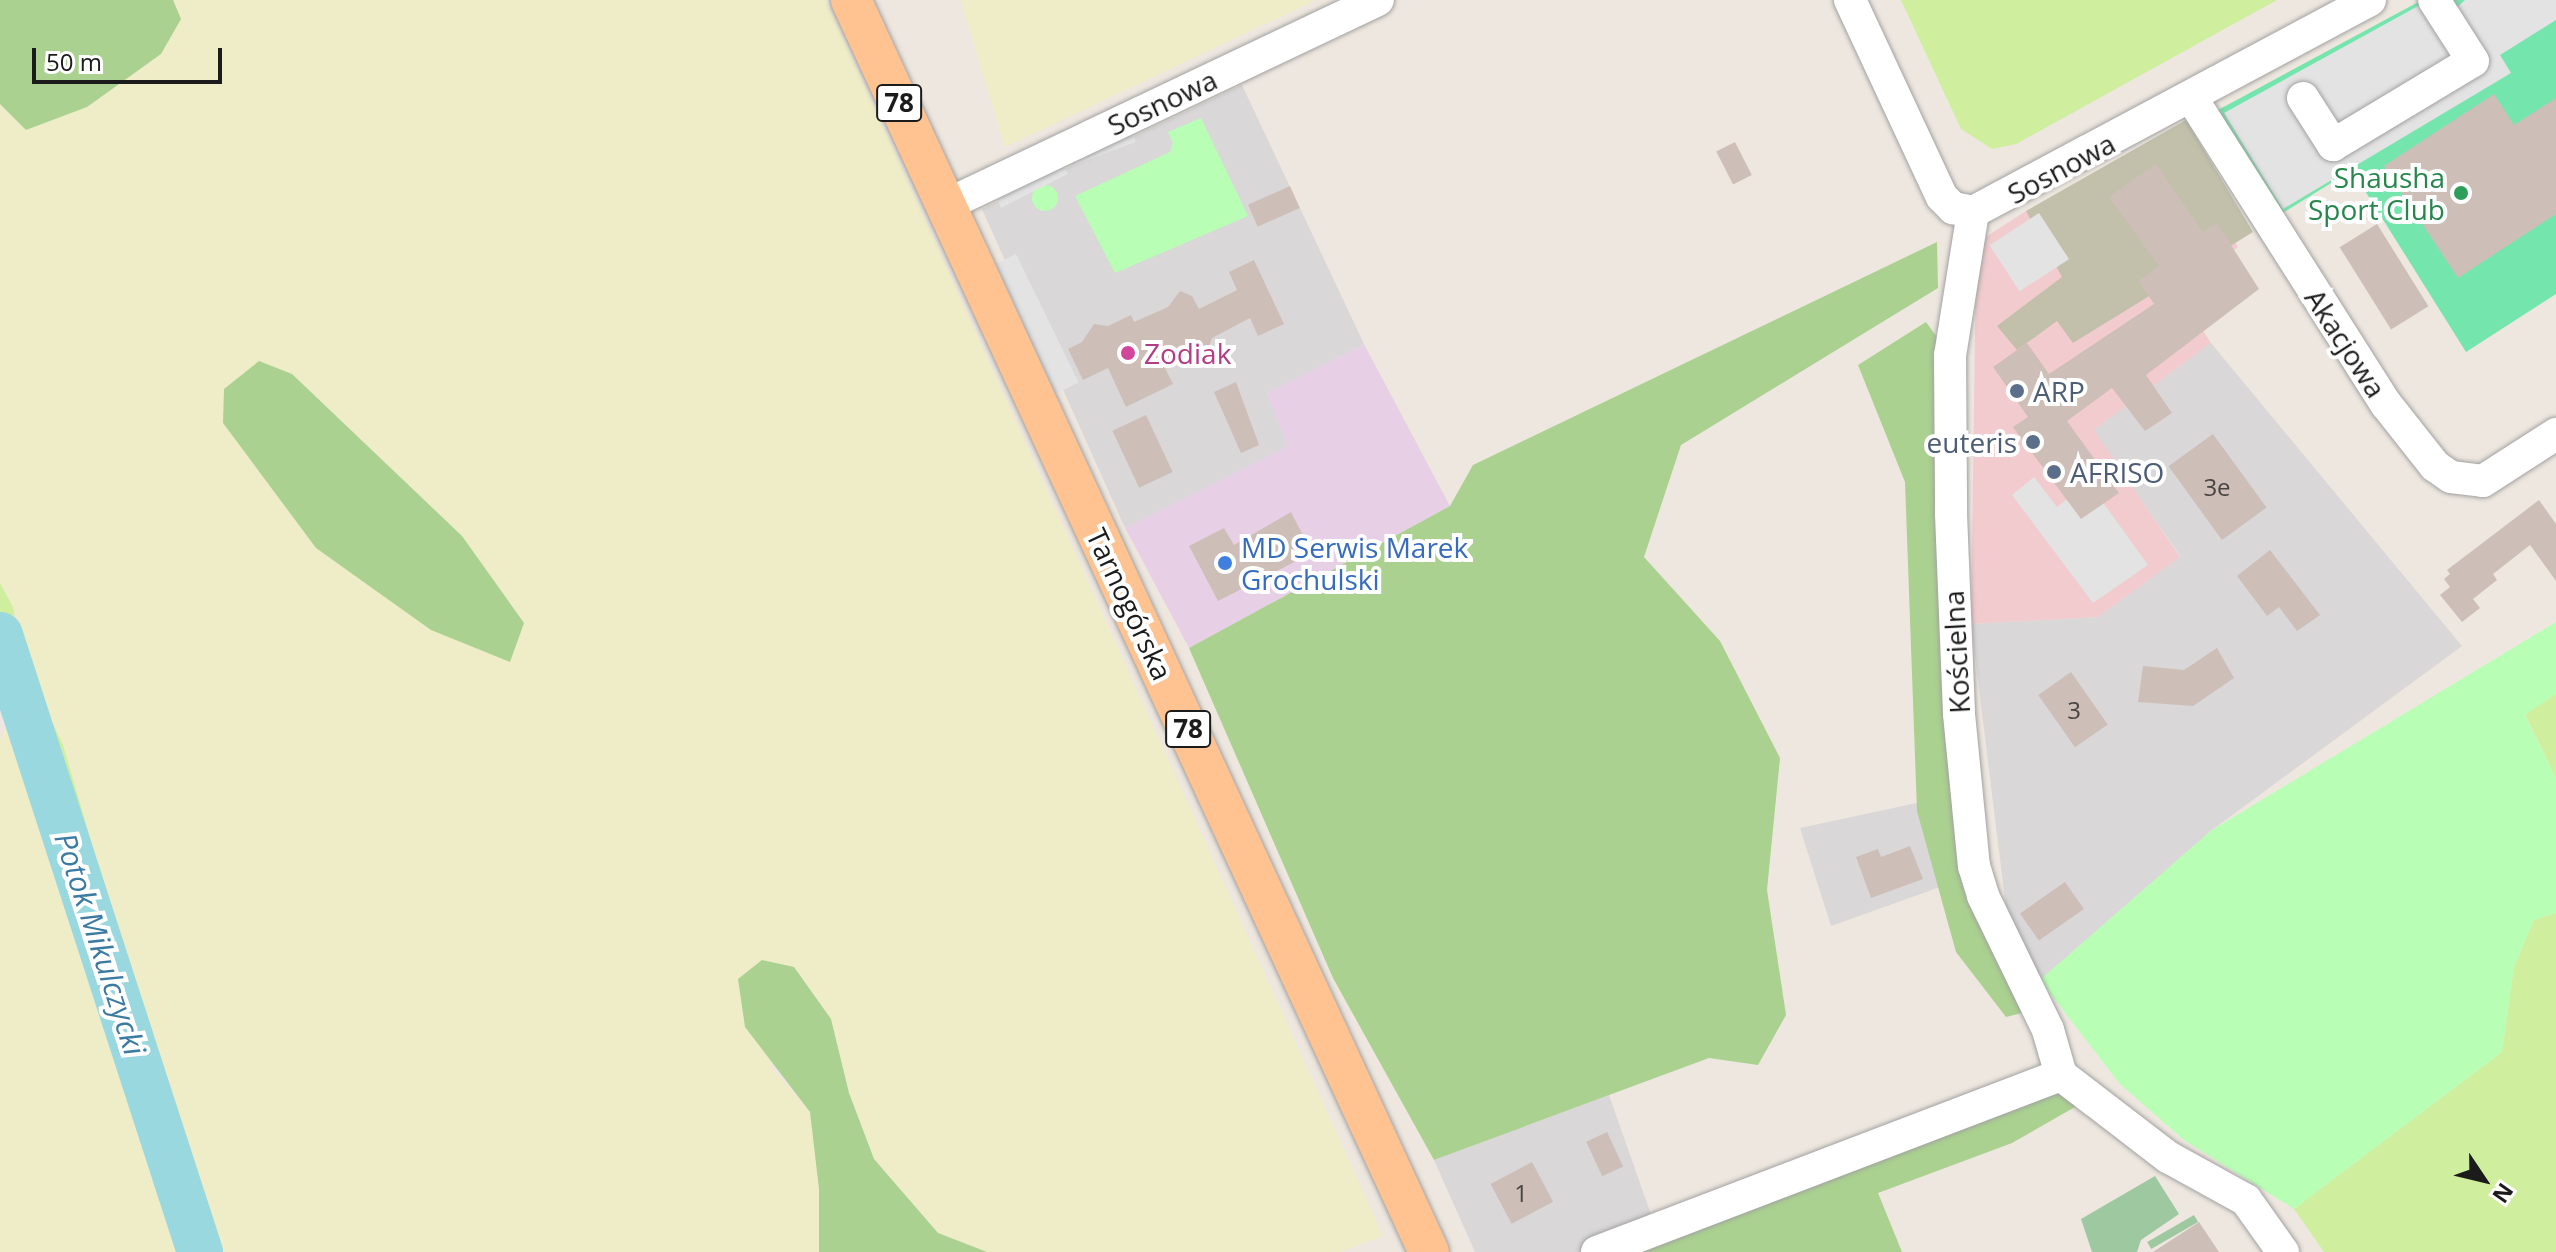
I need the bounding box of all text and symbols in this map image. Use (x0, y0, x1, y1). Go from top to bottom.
scale bar (36, 32, 226, 82)
text: 50 m (46, 45, 102, 78)
street label: Sosnowa (1102, 62, 1222, 142)
road number: 78 (875, 81, 923, 125)
street label: Sosnowa (2002, 126, 2120, 210)
place label: Shausha Sport Club (2308, 160, 2445, 226)
marker: Shausha Sport Club (2452, 184, 2470, 202)
street label: Akacjowa (2299, 282, 2393, 404)
place label: Zodiak (1144, 336, 1231, 370)
marker: Zodiak (1119, 344, 1137, 362)
place label: ARP (2033, 374, 2085, 408)
marker: ARP (2008, 382, 2026, 400)
place label: euteris (1927, 425, 2017, 459)
marker: euteris (2024, 433, 2042, 451)
place label: AFRISO (2070, 455, 2164, 489)
marker: AFRISO (2045, 463, 2063, 481)
house number: 3e (2203, 473, 2231, 501)
street label: Tarnogórska (1080, 523, 1180, 685)
place label: MD Serwis Marek Grochulski (1241, 530, 1468, 596)
marker: MD Serwis Marek Grochulski (1216, 554, 1234, 572)
street label: Kościelna (1936, 590, 1976, 714)
house number: 3 (2067, 696, 2081, 724)
road number: 78 (1164, 707, 1212, 751)
water label: Potok Mikulczycki (47, 828, 153, 1060)
north arrow (2444, 1140, 2524, 1220)
text: N (2486, 1178, 2521, 1210)
house number: 1 (1514, 1179, 1528, 1207)

